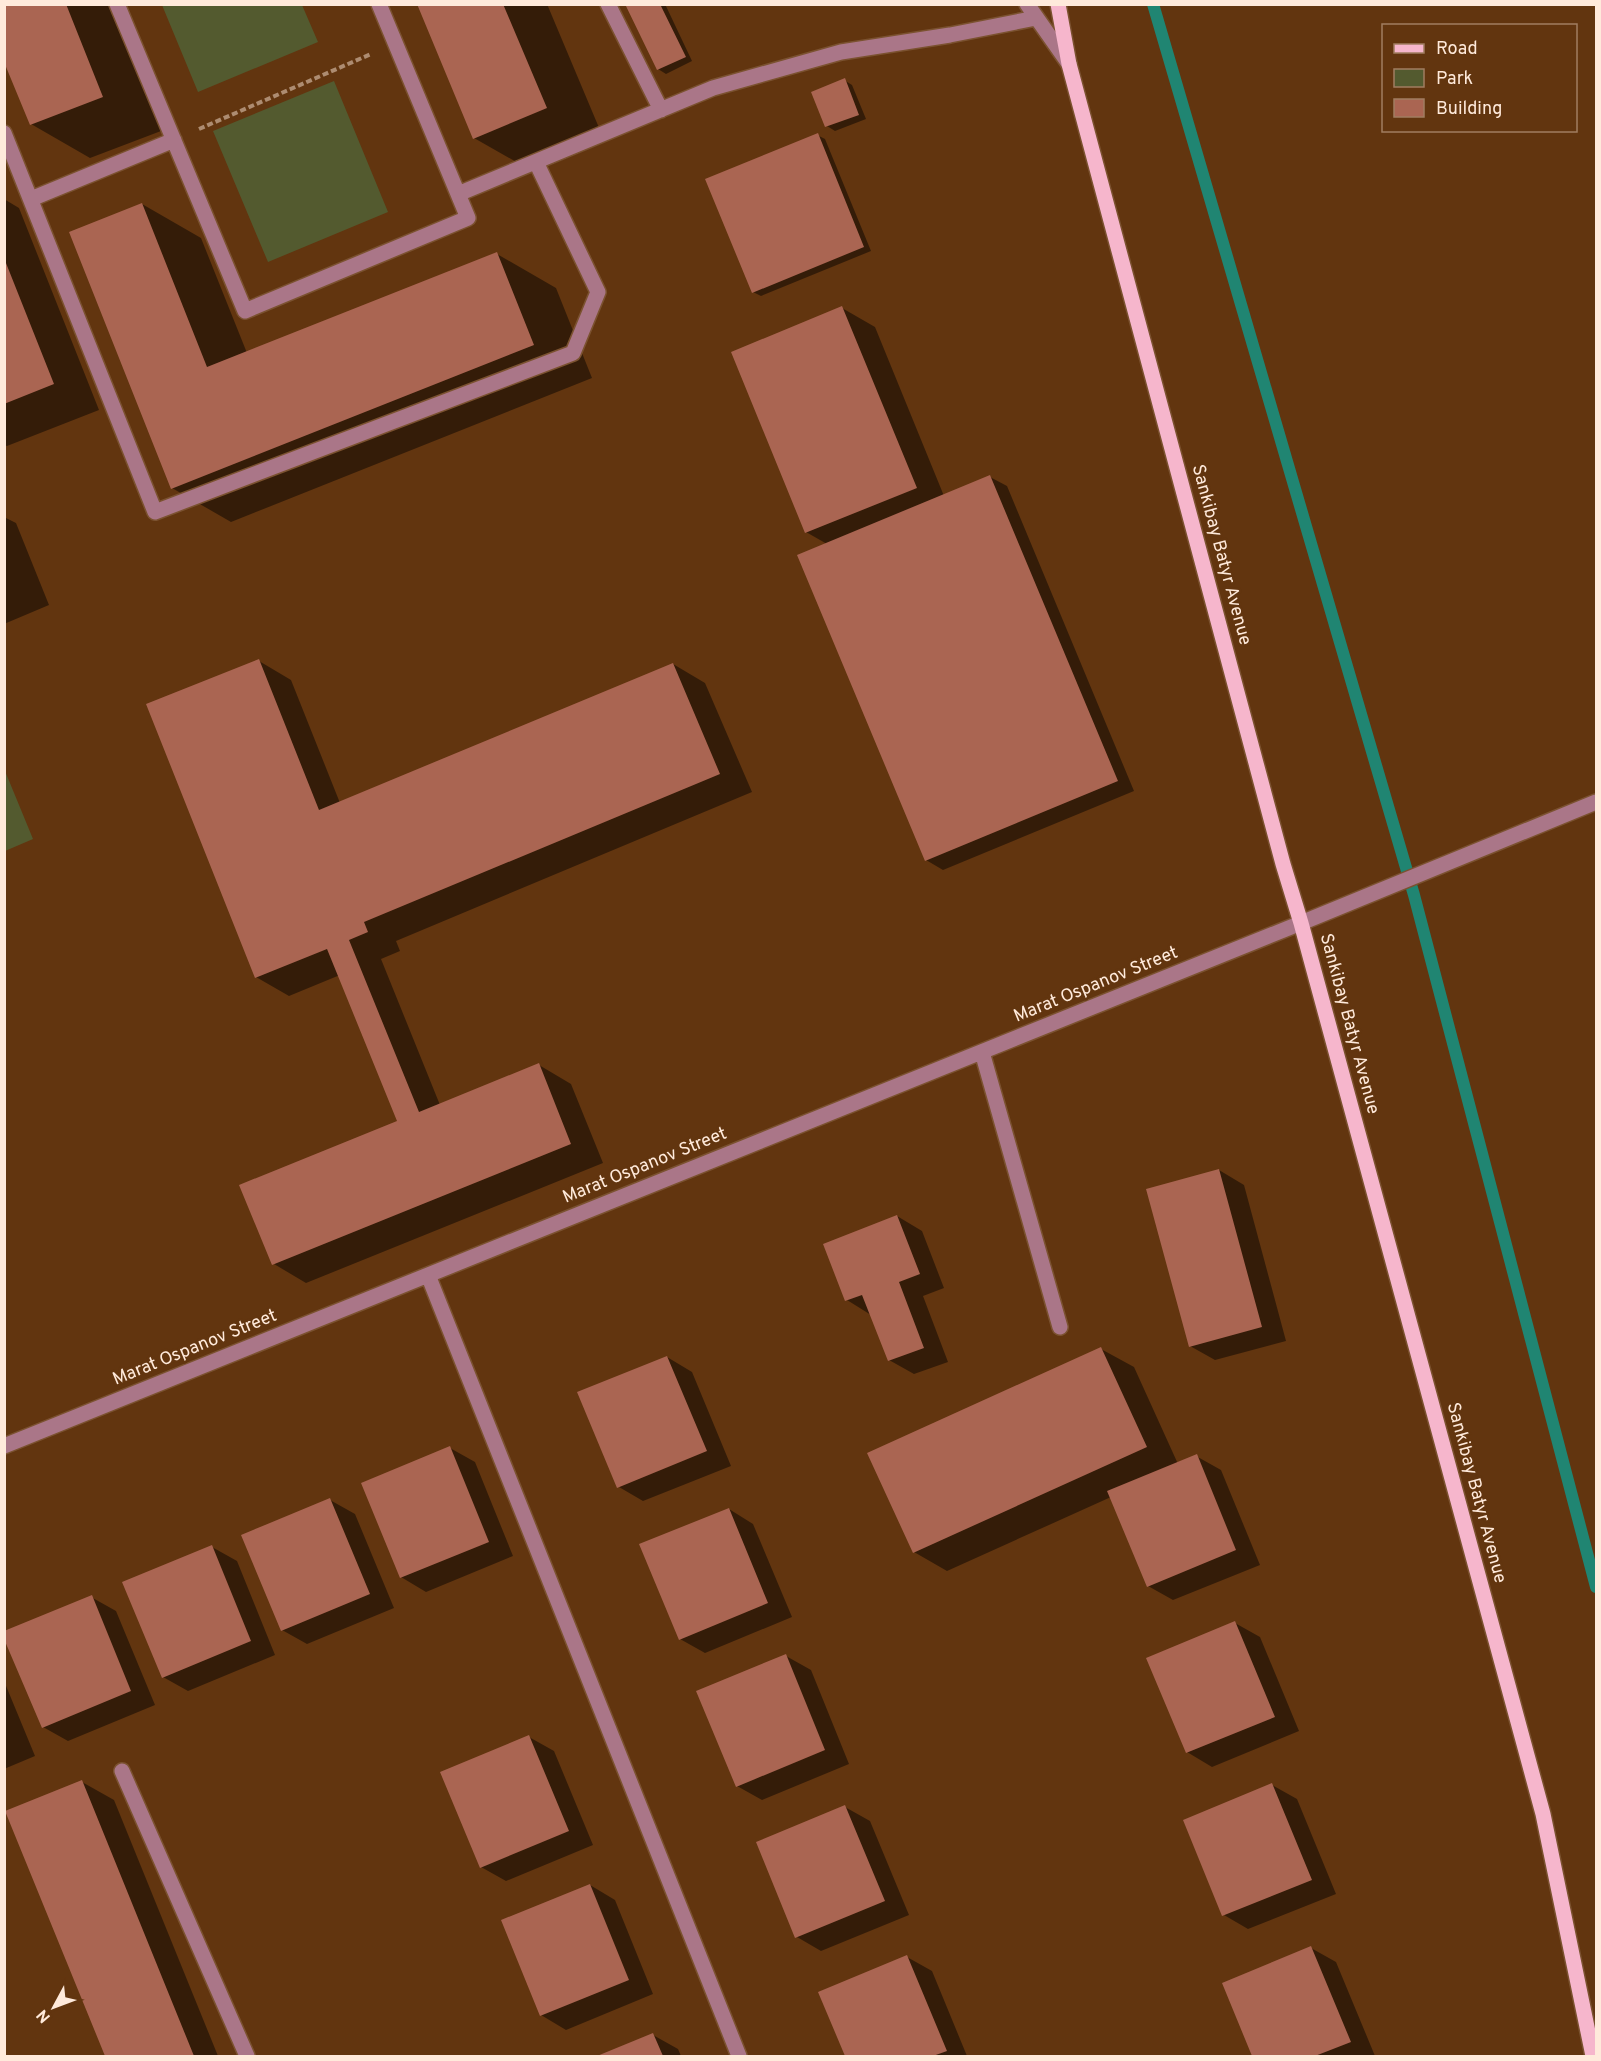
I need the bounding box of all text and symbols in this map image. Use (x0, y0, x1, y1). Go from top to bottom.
legend (1382, 24, 1577, 132)
text: Road (1436, 38, 1478, 61)
text: Park (1436, 68, 1473, 91)
text: Building (1436, 98, 1502, 121)
street label: Sankibay Batyr Avenue (1186, 462, 1256, 648)
street label: Sankibay Batyr Avenue (1314, 931, 1384, 1117)
street label: Marat Ospanov Street (1011, 942, 1181, 1028)
street label: Marat Ospanov Street (560, 1123, 730, 1209)
street label: Marat Ospanov Street (110, 1305, 280, 1391)
street label: Sankibay Batyr Avenue (1441, 1400, 1511, 1586)
north arrow (24, 1977, 84, 2037)
text: N (33, 2005, 56, 2026)

